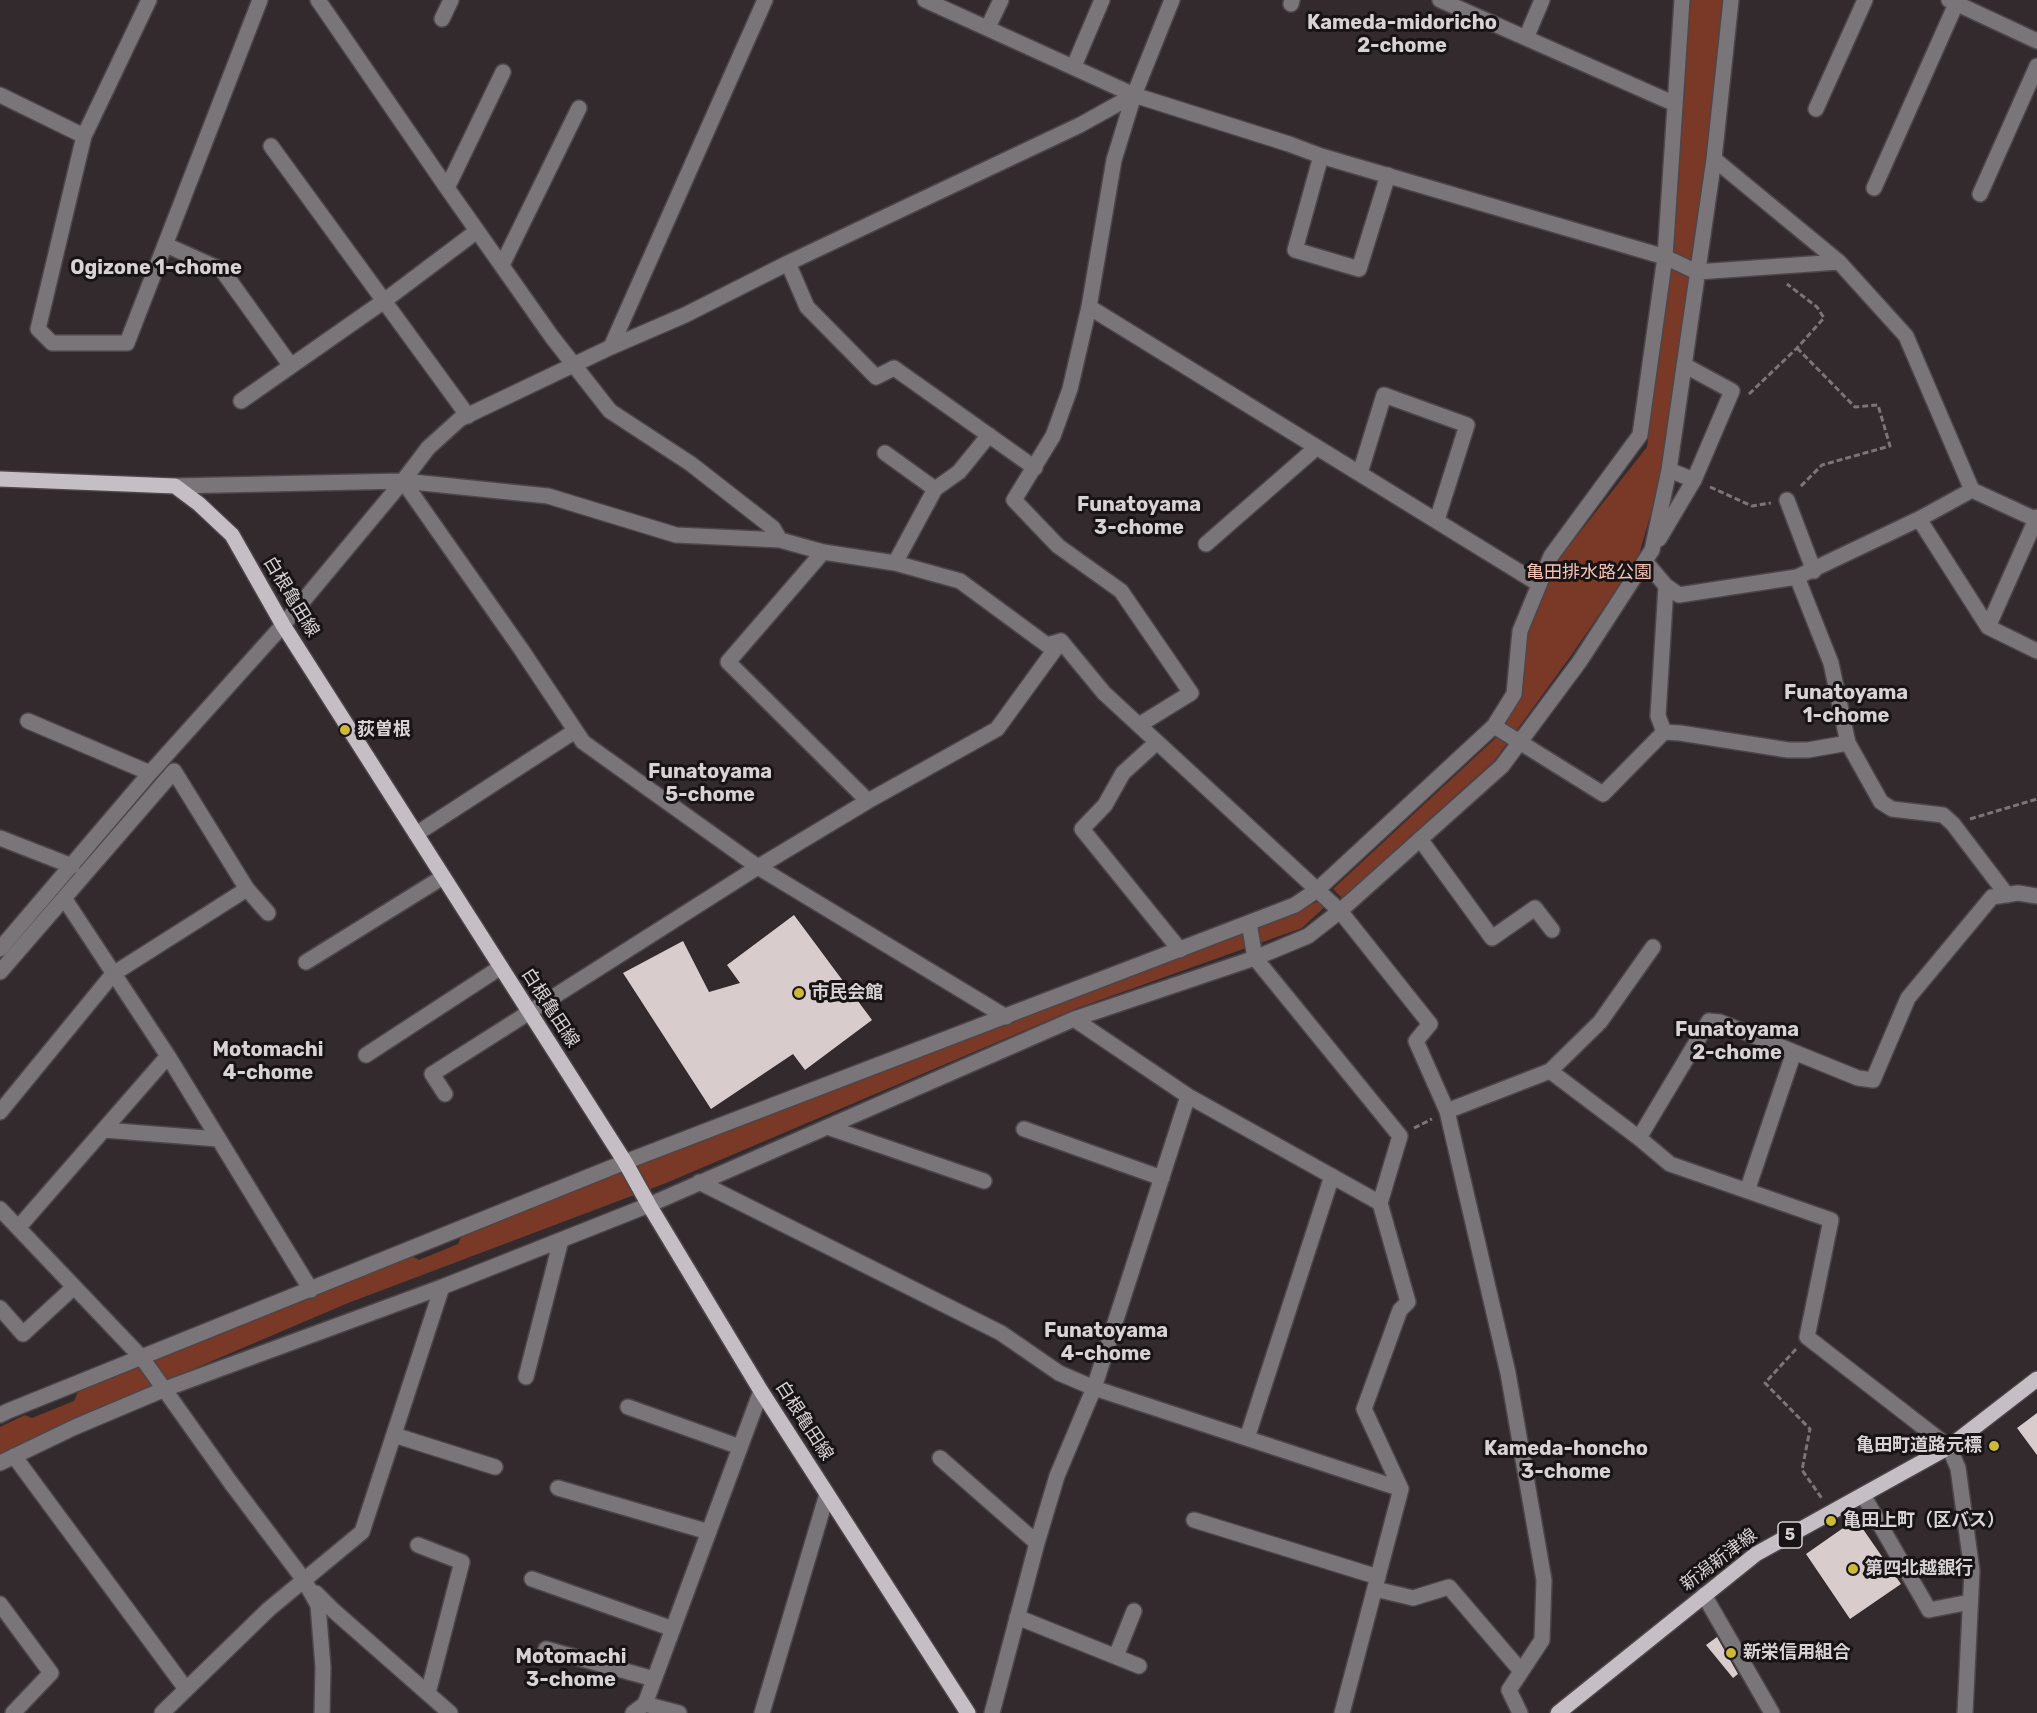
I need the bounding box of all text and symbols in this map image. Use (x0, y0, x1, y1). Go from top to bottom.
district label: Kameda-midoricho 2-chome (1307, 11, 1497, 58)
district label: Ogizone 1-chome (70, 256, 242, 280)
district label: Funatoyama 3-chome (1077, 493, 1201, 540)
street label: 白根亀田線 (259, 553, 323, 641)
park label: 亀田排水路公園 (1526, 562, 1652, 584)
district label: Funatoyama 1-chome (1784, 681, 1908, 728)
place label: 荻曽根 (357, 719, 411, 741)
marker: 荻曽根 (338, 723, 352, 737)
district label: Funatoyama 5-chome (648, 760, 772, 807)
street label: 白根亀田線 (516, 964, 584, 1052)
place label: 市民会館 (811, 982, 883, 1004)
marker: 市民会館 (792, 986, 806, 1000)
district label: Funatoyama 2-chome (1675, 1018, 1799, 1065)
district label: Motomachi 4-chome (213, 1038, 323, 1085)
district label: Funatoyama 4-chome (1044, 1319, 1168, 1366)
street label: 白根亀田線 (770, 1377, 838, 1465)
place label: 亀田町道路元標 (1856, 1435, 1982, 1457)
district label: Kameda-honcho 3-chome (1484, 1437, 1648, 1484)
marker: 亀田町道路元標 (1987, 1439, 2001, 1453)
place label: 亀田上町（区バス） (1843, 1510, 2005, 1532)
marker: 亀田上町（区バス） (1824, 1514, 1838, 1528)
road number: 5 (1778, 1522, 1802, 1548)
street label: 新潟新津線 (1677, 1524, 1761, 1596)
place label: 第四北越銀行 (1865, 1558, 1973, 1580)
marker: 第四北越銀行 (1846, 1562, 1860, 1576)
place label: 新栄信用組合 (1743, 1642, 1851, 1664)
district label: Motomachi 3-chome (516, 1645, 626, 1692)
marker: 新栄信用組合 (1724, 1646, 1738, 1660)

